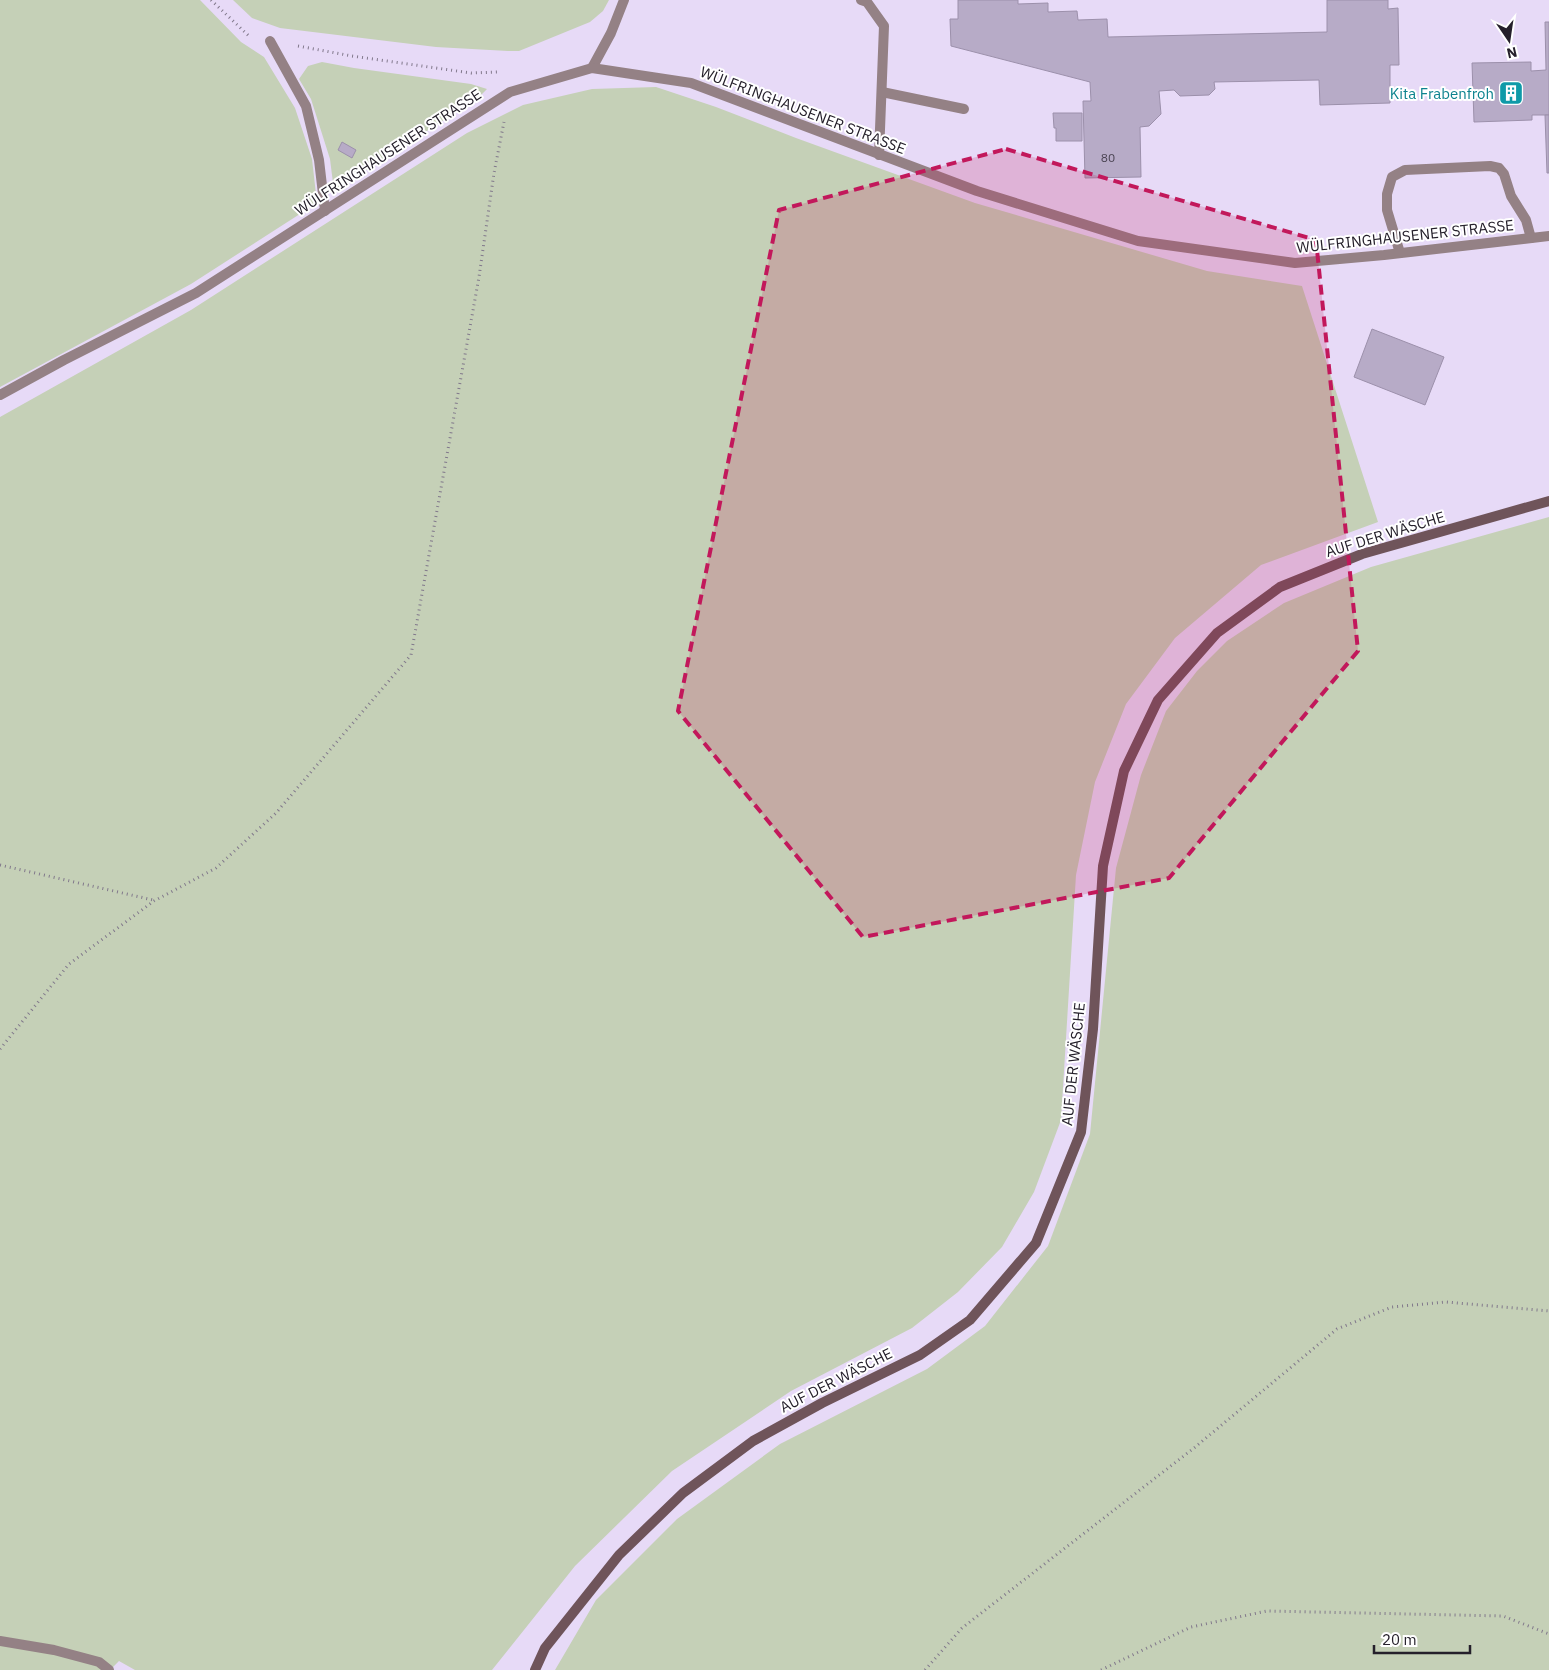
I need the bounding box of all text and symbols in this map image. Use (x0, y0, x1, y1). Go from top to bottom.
north arrow (1484, 15, 1534, 65)
text: N (1505, 43, 1519, 63)
street label: WÜLFRINGHAUSENER STRASSE (698, 62, 908, 158)
building icon: Kita Frabenfroh (1498, 80, 1524, 106)
place label: Kita Frabenfroh (1390, 84, 1494, 103)
street label: WÜLFRINGHAUSENER STRASSE (291, 85, 485, 219)
house number: 80 (1101, 150, 1115, 165)
street label: WÜLFRINGHAUSENER STRASSE (1295, 215, 1515, 257)
street label: AUF DER WÄSCHE (1323, 507, 1447, 561)
street label: AUF DER WÄSCHE (1057, 1001, 1089, 1127)
street label: AUF DER WÄSCHE (777, 1343, 895, 1417)
scale bar (1374, 1622, 1470, 1654)
text: 20 m (1382, 1630, 1417, 1649)

